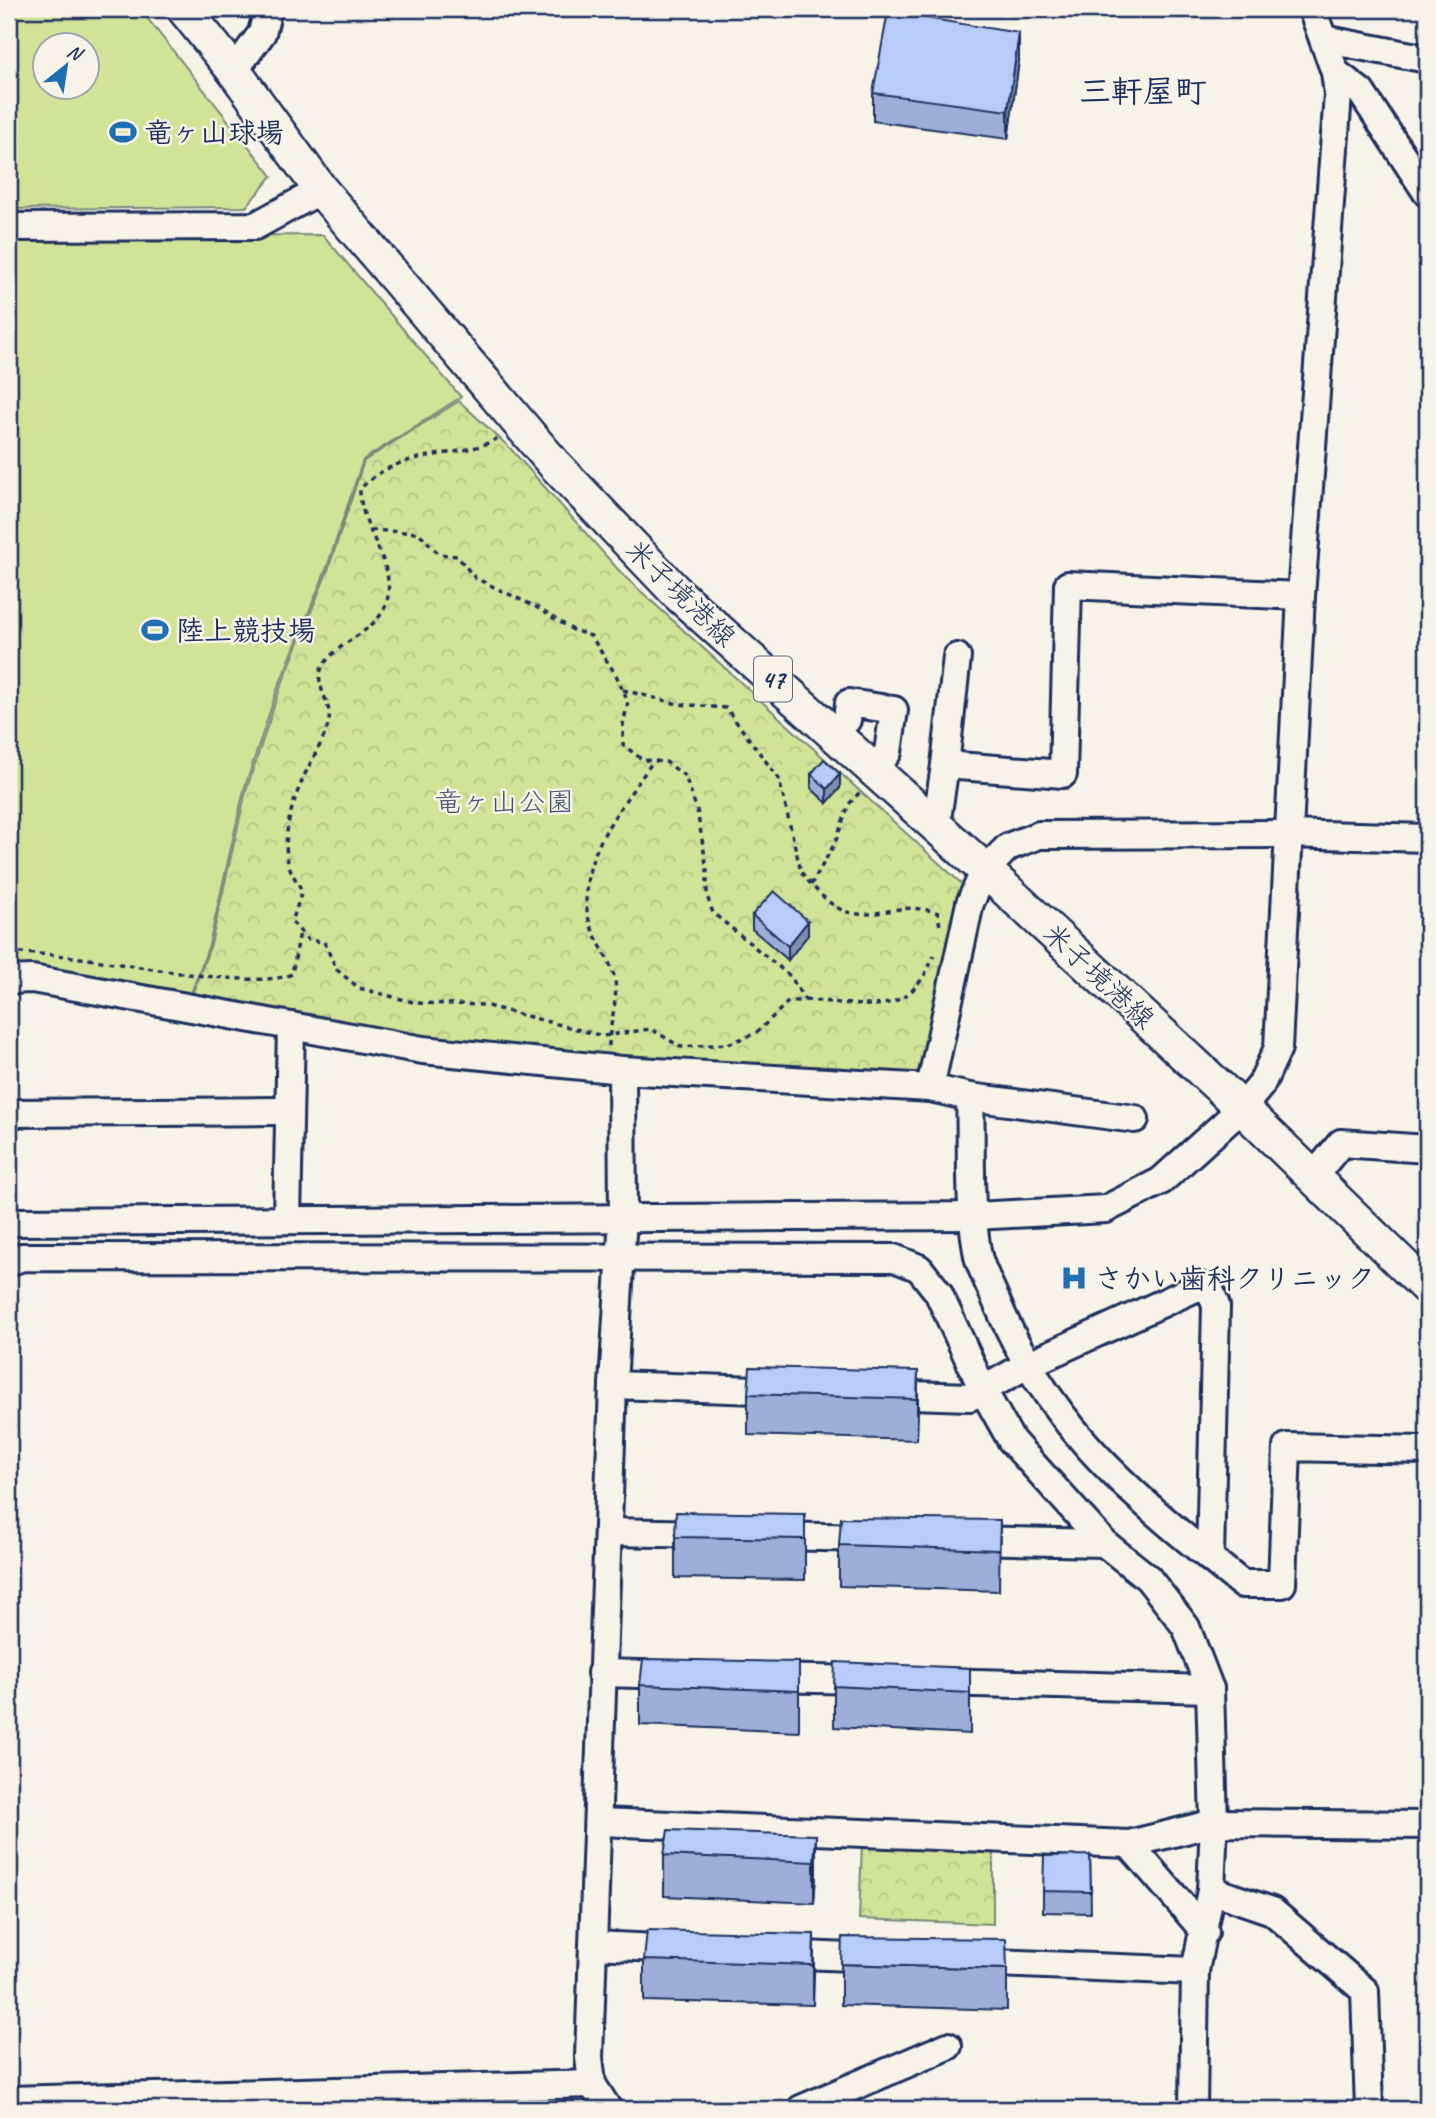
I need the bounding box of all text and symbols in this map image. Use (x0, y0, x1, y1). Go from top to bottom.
north arrow (32, 32, 102, 102)
text: N (63, 39, 88, 67)
district label: 三軒屋町 (1079, 71, 1207, 112)
place label: 竜ヶ山球場 (144, 115, 284, 150)
sports icon: 竜ヶ山球場 (108, 117, 138, 147)
street label: 米子境港線 (618, 532, 744, 654)
place label: 陸上競技場 (176, 613, 316, 648)
sports icon: 陸上競技場 (140, 615, 170, 645)
road number: 47 (754, 656, 792, 702)
park label: 竜ヶ山公園 (434, 784, 574, 819)
street label: 米子境港線 (1036, 915, 1162, 1037)
place label: さかい歯科クリニック (1095, 1261, 1375, 1296)
hospital icon: さかい歯科クリニック (1059, 1263, 1089, 1293)

